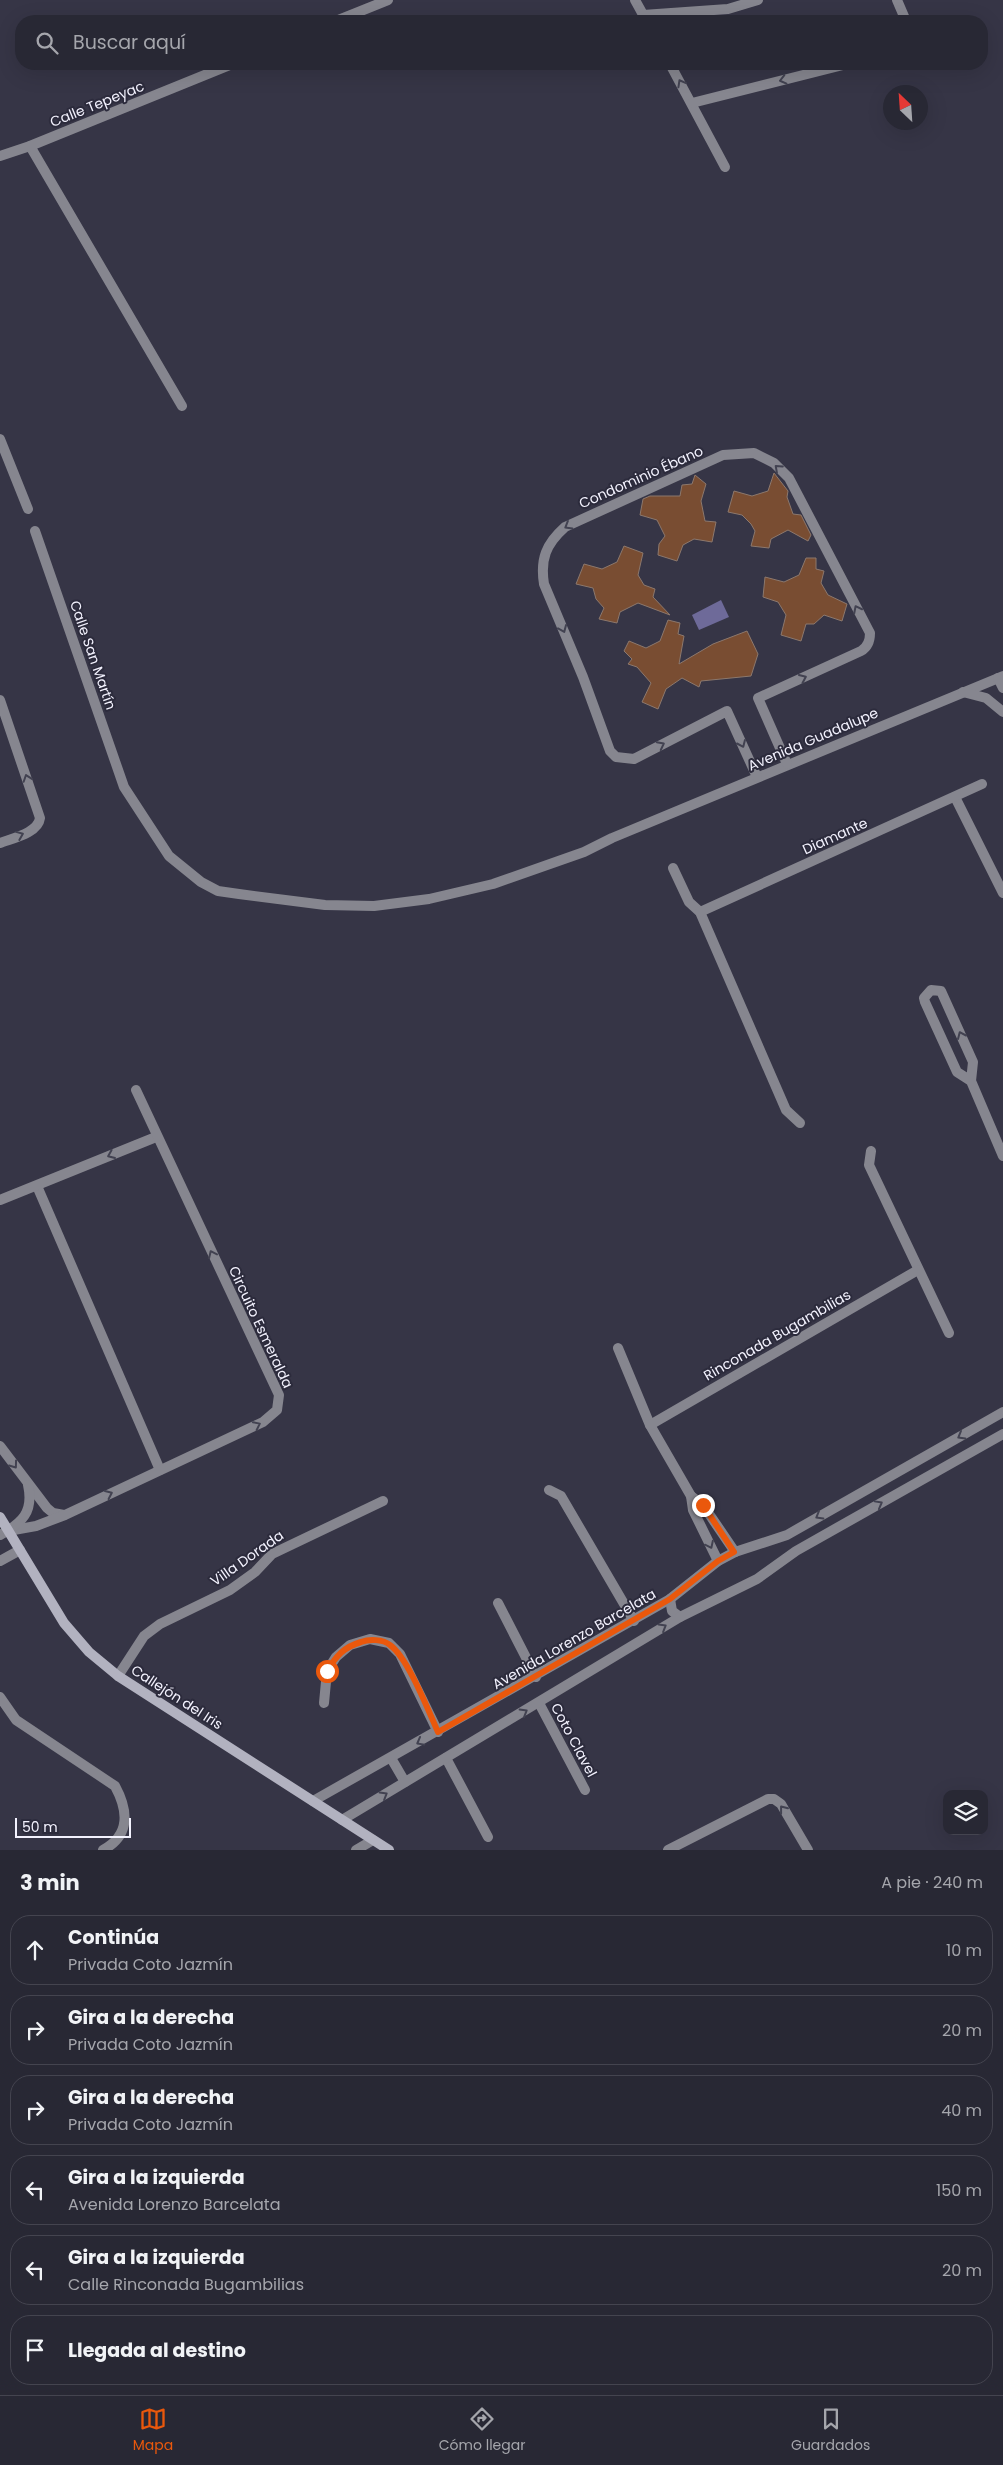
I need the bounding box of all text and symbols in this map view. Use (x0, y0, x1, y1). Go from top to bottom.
search box (15, 15, 988, 70)
icon: search (33, 29, 61, 57)
text: Buscar aquí (73, 29, 186, 56)
one-way arrow (778, 74, 787, 85)
street label: Calle Tepeyac (47, 76, 147, 132)
one-way arrow (677, 80, 687, 89)
north arrow (883, 85, 928, 130)
street label: Condominio Ébano (576, 441, 706, 513)
one-way arrow (775, 464, 784, 473)
one-way arrow (564, 520, 573, 530)
street label: Calle San Martín (65, 598, 121, 712)
one-way arrow (853, 605, 863, 614)
one-way arrow (556, 624, 567, 633)
one-way arrow (798, 673, 807, 684)
street label: Avenida Guadalupe (745, 702, 882, 776)
one-way arrow (736, 739, 747, 748)
one-way arrow (656, 741, 665, 751)
one-way arrow (23, 775, 33, 783)
street label: Diamante (799, 813, 871, 859)
one-way arrow (15, 830, 24, 841)
one-way arrow (957, 1031, 968, 1040)
one-way arrow (107, 1149, 116, 1160)
one-way arrow (208, 1250, 219, 1259)
street label: Circuito Esmeralda (224, 1263, 298, 1391)
street label: Rinconada Bugambilias (700, 1285, 854, 1385)
one-way arrow (251, 1421, 260, 1431)
one-way arrow (957, 1430, 966, 1440)
one-way arrow (8, 1459, 17, 1469)
one-way arrow (104, 1491, 113, 1501)
route end (692, 1494, 715, 1517)
one-way arrow (874, 1500, 883, 1510)
one-way arrow (816, 1510, 825, 1520)
street label: Villa Dorada (206, 1525, 288, 1591)
one-way arrow (704, 1540, 714, 1549)
street label: Avenida Lorenzo Barcelata (489, 1584, 659, 1694)
one-way arrow (657, 1624, 666, 1634)
street label: Callejón del Iris (127, 1660, 227, 1734)
route start (316, 1660, 339, 1683)
street label: Coto Clavel (546, 1699, 602, 1781)
one-way arrow (518, 1709, 527, 1719)
one-way arrow (417, 1735, 426, 1745)
map controls (943, 1790, 988, 1835)
button: layers (943, 1790, 988, 1835)
one-way arrow (379, 1791, 388, 1801)
one-way arrow (780, 1805, 789, 1814)
scale bar (15, 1815, 131, 1838)
text: 50 m (22, 1817, 58, 1837)
text: 3 min (20, 1868, 80, 1897)
text: A pie · 240 m (881, 1871, 983, 1894)
text: Continúa (68, 1924, 159, 1951)
icon: ahead (21, 1936, 49, 1964)
text: 10 m (946, 1939, 982, 1962)
text: Privada Coto Jazmín (68, 1953, 233, 1976)
text: Gira a la derecha (68, 2004, 234, 2031)
icon: right (21, 2016, 49, 2044)
text: 20 m (942, 2019, 982, 2042)
text: Privada Coto Jazmín (68, 2033, 233, 2056)
text: Gira a la derecha (68, 2084, 234, 2111)
icon: right (21, 2096, 49, 2124)
text: 40 m (941, 2099, 982, 2122)
text: Privada Coto Jazmín (68, 2113, 233, 2136)
text: Gira a la izquierda (68, 2164, 245, 2191)
icon: left (21, 2176, 49, 2204)
text: 150 m (936, 2179, 982, 2202)
text: Avenida Lorenzo Barcelata (68, 2193, 280, 2216)
text: Gira a la izquierda (68, 2244, 245, 2271)
icon: left (21, 2256, 49, 2284)
text: 20 m (942, 2259, 982, 2282)
text: Calle Rinconada Bugambilias (68, 2273, 304, 2296)
icon: arrive (21, 2336, 49, 2364)
text: Llegada al destino (68, 2337, 246, 2364)
tab: Mapa (133, 2405, 173, 2456)
tab: Cómo llegar (439, 2405, 525, 2456)
tab: Guardados (791, 2405, 870, 2456)

